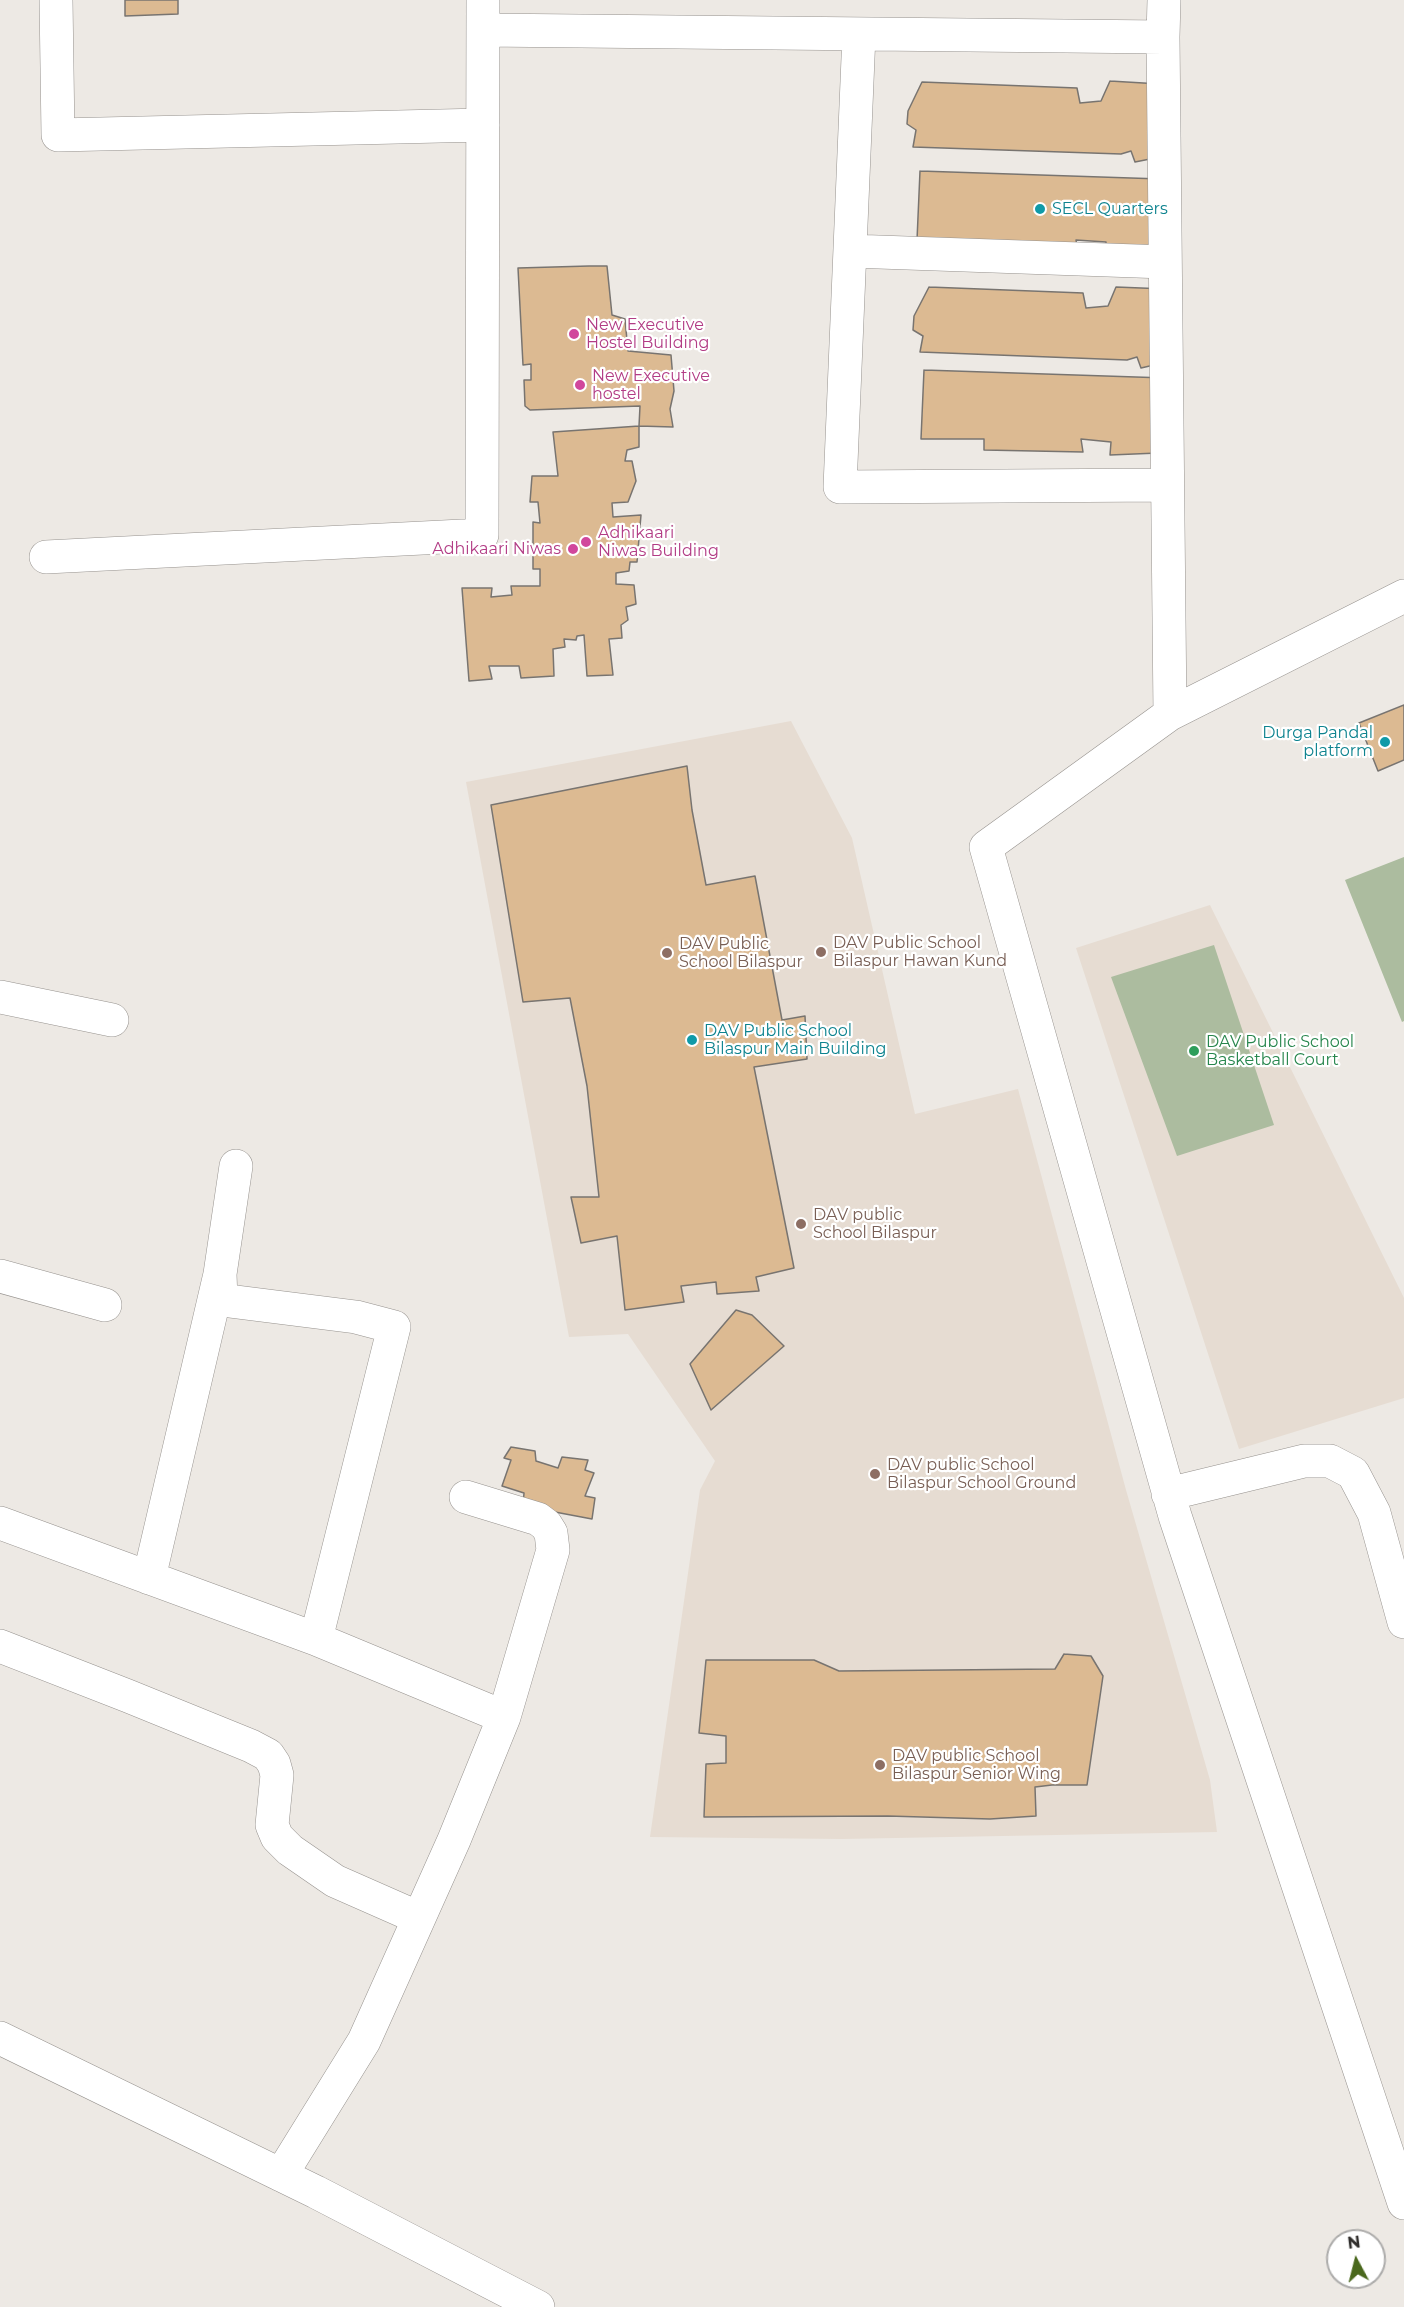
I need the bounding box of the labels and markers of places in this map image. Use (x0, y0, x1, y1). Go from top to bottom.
place label: SECL Quarters (1052, 199, 1168, 219)
marker: SECL Quarters (1033, 202, 1047, 216)
place label: New Executive Hostel Building (586, 315, 710, 353)
marker: New Executive Hostel Building (567, 327, 581, 341)
place label: New Executive hostel (592, 366, 710, 404)
marker: New Executive hostel (573, 378, 587, 392)
place label: Adhikaari Niwas Building (598, 523, 719, 561)
marker: Adhikaari Niwas Building (579, 535, 593, 549)
place label: Adhikaari Niwas (432, 539, 561, 559)
marker: Adhikaari Niwas (566, 542, 580, 556)
place label: Durga Pandal platform (1262, 723, 1373, 761)
marker: Durga Pandal platform (1378, 735, 1392, 749)
place label: DAV Public School Bilaspur Hawan Kund (833, 933, 1007, 971)
place label: DAV Public School Bilaspur (679, 934, 803, 972)
marker: DAV Public School Bilaspur Hawan Kund (814, 945, 828, 959)
marker: DAV Public School Bilaspur (660, 946, 674, 960)
place label: DAV Public School Bilaspur Main Building (704, 1021, 887, 1059)
place label: DAV Public School Basketball Court (1206, 1032, 1354, 1070)
marker: DAV Public School Bilaspur Main Building (685, 1033, 699, 1047)
marker: DAV Public School Basketball Court (1187, 1044, 1201, 1058)
place label: DAV public School Bilaspur (813, 1205, 937, 1243)
marker: DAV public School Bilaspur (794, 1217, 808, 1231)
place label: DAV public School Bilaspur School Ground (887, 1455, 1076, 1493)
marker: DAV public School Bilaspur School Ground (868, 1467, 882, 1481)
place label: DAV public School Bilaspur Senior Wing (892, 1746, 1061, 1784)
marker: DAV public School Bilaspur Senior Wing (873, 1758, 887, 1772)

